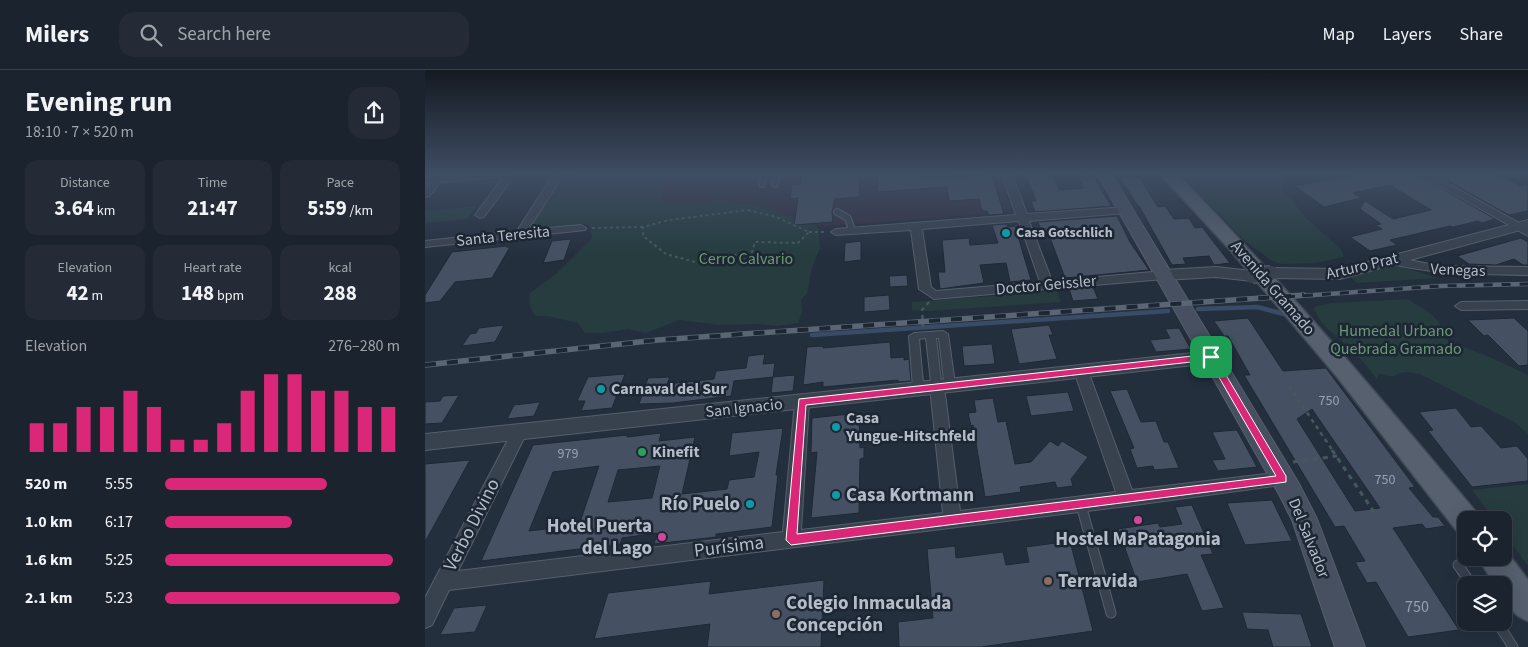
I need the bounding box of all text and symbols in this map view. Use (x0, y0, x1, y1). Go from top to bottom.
search box (119, 12, 469, 57)
text: Milers (25, 17, 89, 52)
icon: search (137, 21, 165, 49)
text: Search here (177, 21, 271, 48)
text: Map (1323, 22, 1355, 47)
text: Layers (1383, 22, 1432, 47)
text: Share (1460, 22, 1503, 47)
text: Evening run (25, 82, 172, 122)
button: share (348, 87, 400, 139)
text: 18:10 · 7 × 520 m (25, 121, 134, 143)
text: Distance (60, 173, 110, 193)
text: Time (198, 173, 227, 193)
text: Pace (326, 173, 354, 193)
text: 3.64 (54, 193, 94, 223)
text: 21:47 (187, 193, 238, 223)
text: 5:59 (307, 193, 347, 223)
text: km (94, 201, 115, 221)
text: /km (347, 201, 373, 221)
street label: Santa Teresita (455, 220, 551, 252)
place label: Casa Gotschlich (1016, 223, 1113, 243)
marker: Casa Gotschlich (1000, 227, 1012, 239)
street label: Avenida Gramado (1226, 236, 1320, 340)
street label: Arturo Prat (1324, 247, 1401, 285)
park label: Cerro Calvario (699, 248, 793, 270)
text: Elevation (58, 258, 112, 278)
text: Heart rate (183, 258, 242, 278)
text: kcal (328, 258, 352, 278)
street label: Venegas (1430, 258, 1486, 282)
street label: Doctor Geissler (995, 270, 1098, 300)
text: 42 (67, 278, 89, 308)
text: 148 (181, 278, 214, 308)
text: 288 (324, 278, 357, 308)
text: m (89, 286, 103, 306)
text: bpm (214, 286, 244, 306)
park label: Humedal Urbano Quebrada Gramado (1330, 320, 1462, 360)
text: Elevation (25, 335, 87, 357)
text: 276–280 m (328, 335, 400, 357)
pin (1190, 336, 1232, 378)
icon: arrive (1197, 343, 1225, 371)
place label: Carnaval del Sur (611, 378, 727, 400)
marker: Carnaval del Sur (595, 383, 607, 395)
house number: 750 (1319, 391, 1339, 411)
street label: San Ignacio (704, 393, 784, 423)
place label: Casa Yungue-Hitschfeld (845, 407, 976, 447)
marker: Casa Yungue-Hitschfeld (830, 421, 842, 433)
place label: Kinefit (652, 441, 700, 463)
house number: 979 (558, 444, 578, 464)
marker: Kinefit (636, 446, 648, 458)
house number: 750 (1375, 470, 1395, 490)
text: 520 m (25, 473, 67, 495)
text: 5:55 (105, 473, 133, 495)
street label: Verbo Divino (437, 474, 507, 576)
place label: Casa Kortmann (846, 482, 974, 509)
marker: Casa Kortmann (830, 489, 842, 501)
place label: Río Puelo (661, 491, 740, 518)
street label: Del Salvador (1283, 495, 1335, 582)
marker: Río Puelo (744, 498, 756, 510)
text: 1.0 km (25, 511, 72, 533)
text: 6:17 (105, 511, 133, 533)
map controls (1457, 511, 1512, 631)
button: locate (1457, 511, 1512, 566)
place label: Hotel Puerta del Lago (547, 513, 652, 562)
marker: Hostel MaPatagonia (1132, 514, 1144, 526)
place label: Hostel MaPatagonia (1055, 526, 1221, 553)
street label: Purísima (692, 529, 766, 565)
marker: Hotel Puerta del Lago (656, 531, 668, 543)
text: 1.6 km (25, 549, 72, 571)
text: 5:25 (105, 549, 133, 571)
place label: Terravida (1058, 568, 1138, 595)
marker: Terravida (1042, 575, 1054, 587)
button: layers (1457, 576, 1512, 631)
text: 2.1 km (25, 587, 72, 609)
text: 5:23 (105, 587, 133, 609)
place label: Colegio Inmaculada Concepción (786, 590, 951, 639)
house number: 750 (1405, 596, 1429, 618)
marker: Colegio Inmaculada Concepción (770, 608, 782, 620)

